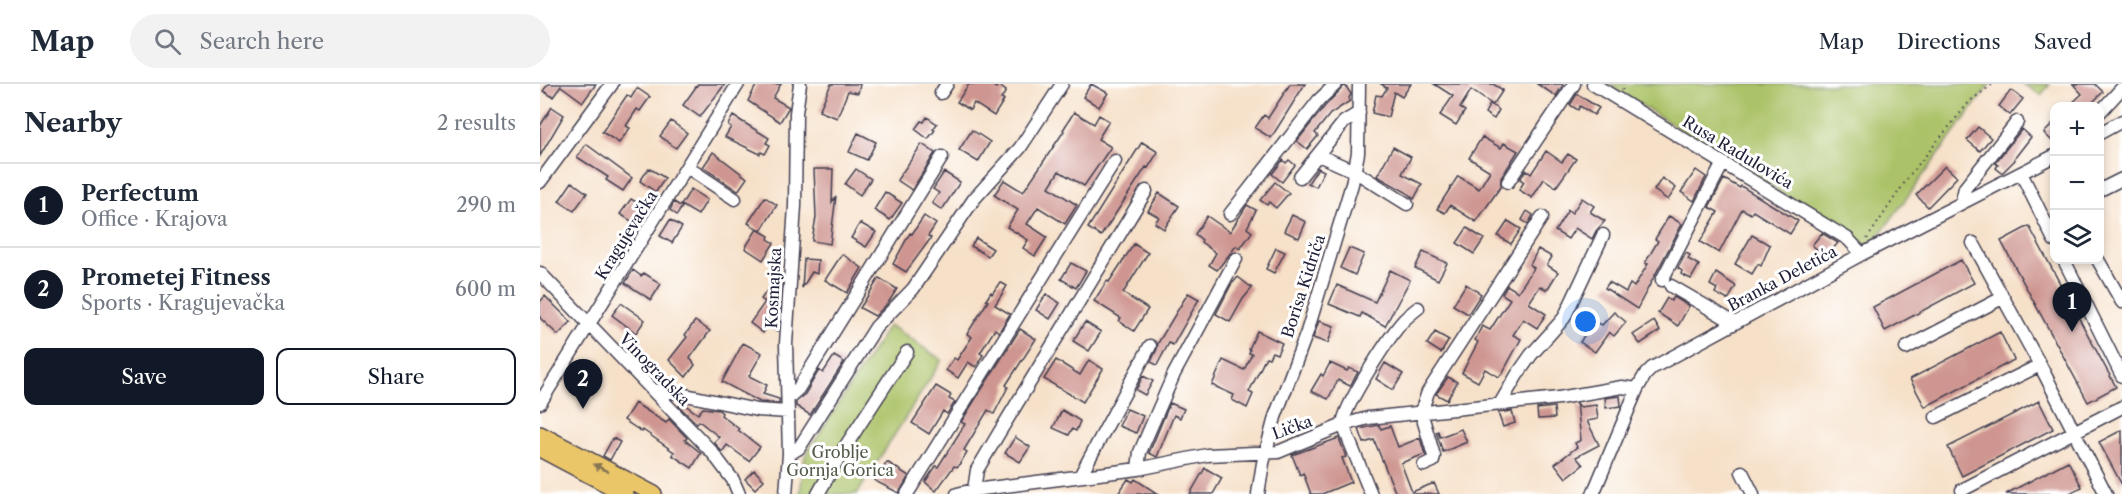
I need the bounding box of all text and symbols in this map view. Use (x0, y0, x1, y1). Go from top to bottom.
search box (130, 14, 550, 68)
text: Map (30, 24, 94, 58)
icon: search (151, 25, 184, 58)
text: Search here (199, 28, 324, 55)
text: Map (1819, 29, 1864, 54)
text: Directions (1897, 29, 2001, 54)
text: Saved (2034, 29, 2092, 54)
map controls (2050, 102, 2104, 264)
button: + (2050, 102, 2104, 156)
text: Nearby (24, 107, 122, 139)
text: 2 results (437, 111, 516, 135)
street label: Rusa Radulovića (1679, 111, 1797, 193)
button: − (2050, 156, 2104, 210)
text: Perfectum (81, 180, 199, 207)
street label: Kragujevačka (591, 186, 662, 283)
text: 1 (39, 193, 48, 217)
text: 290 m (456, 193, 516, 217)
text: Office · Krajova (81, 207, 227, 231)
button: layers (2050, 210, 2104, 264)
street label: Borisa Kidriča (1277, 231, 1329, 340)
street label: Branka Deletića (1724, 241, 1841, 315)
street label: Kosmajska (761, 247, 785, 329)
text: Prometej Fitness (81, 264, 271, 291)
text: 2 (38, 277, 49, 301)
text: 600 m (455, 277, 516, 301)
pin: 1 (2052, 282, 2092, 332)
text: Sports · Kragujevačka (81, 291, 285, 315)
your location (1571, 307, 1600, 336)
street label: Vinogradska (615, 328, 695, 410)
button: Save (24, 348, 264, 405)
button: Share (276, 348, 516, 405)
pin: 2 (564, 360, 603, 409)
street label: Lička (1269, 410, 1315, 443)
park label: Groblje Gornja Gorica (786, 442, 894, 480)
one-way arrow (593, 463, 610, 473)

